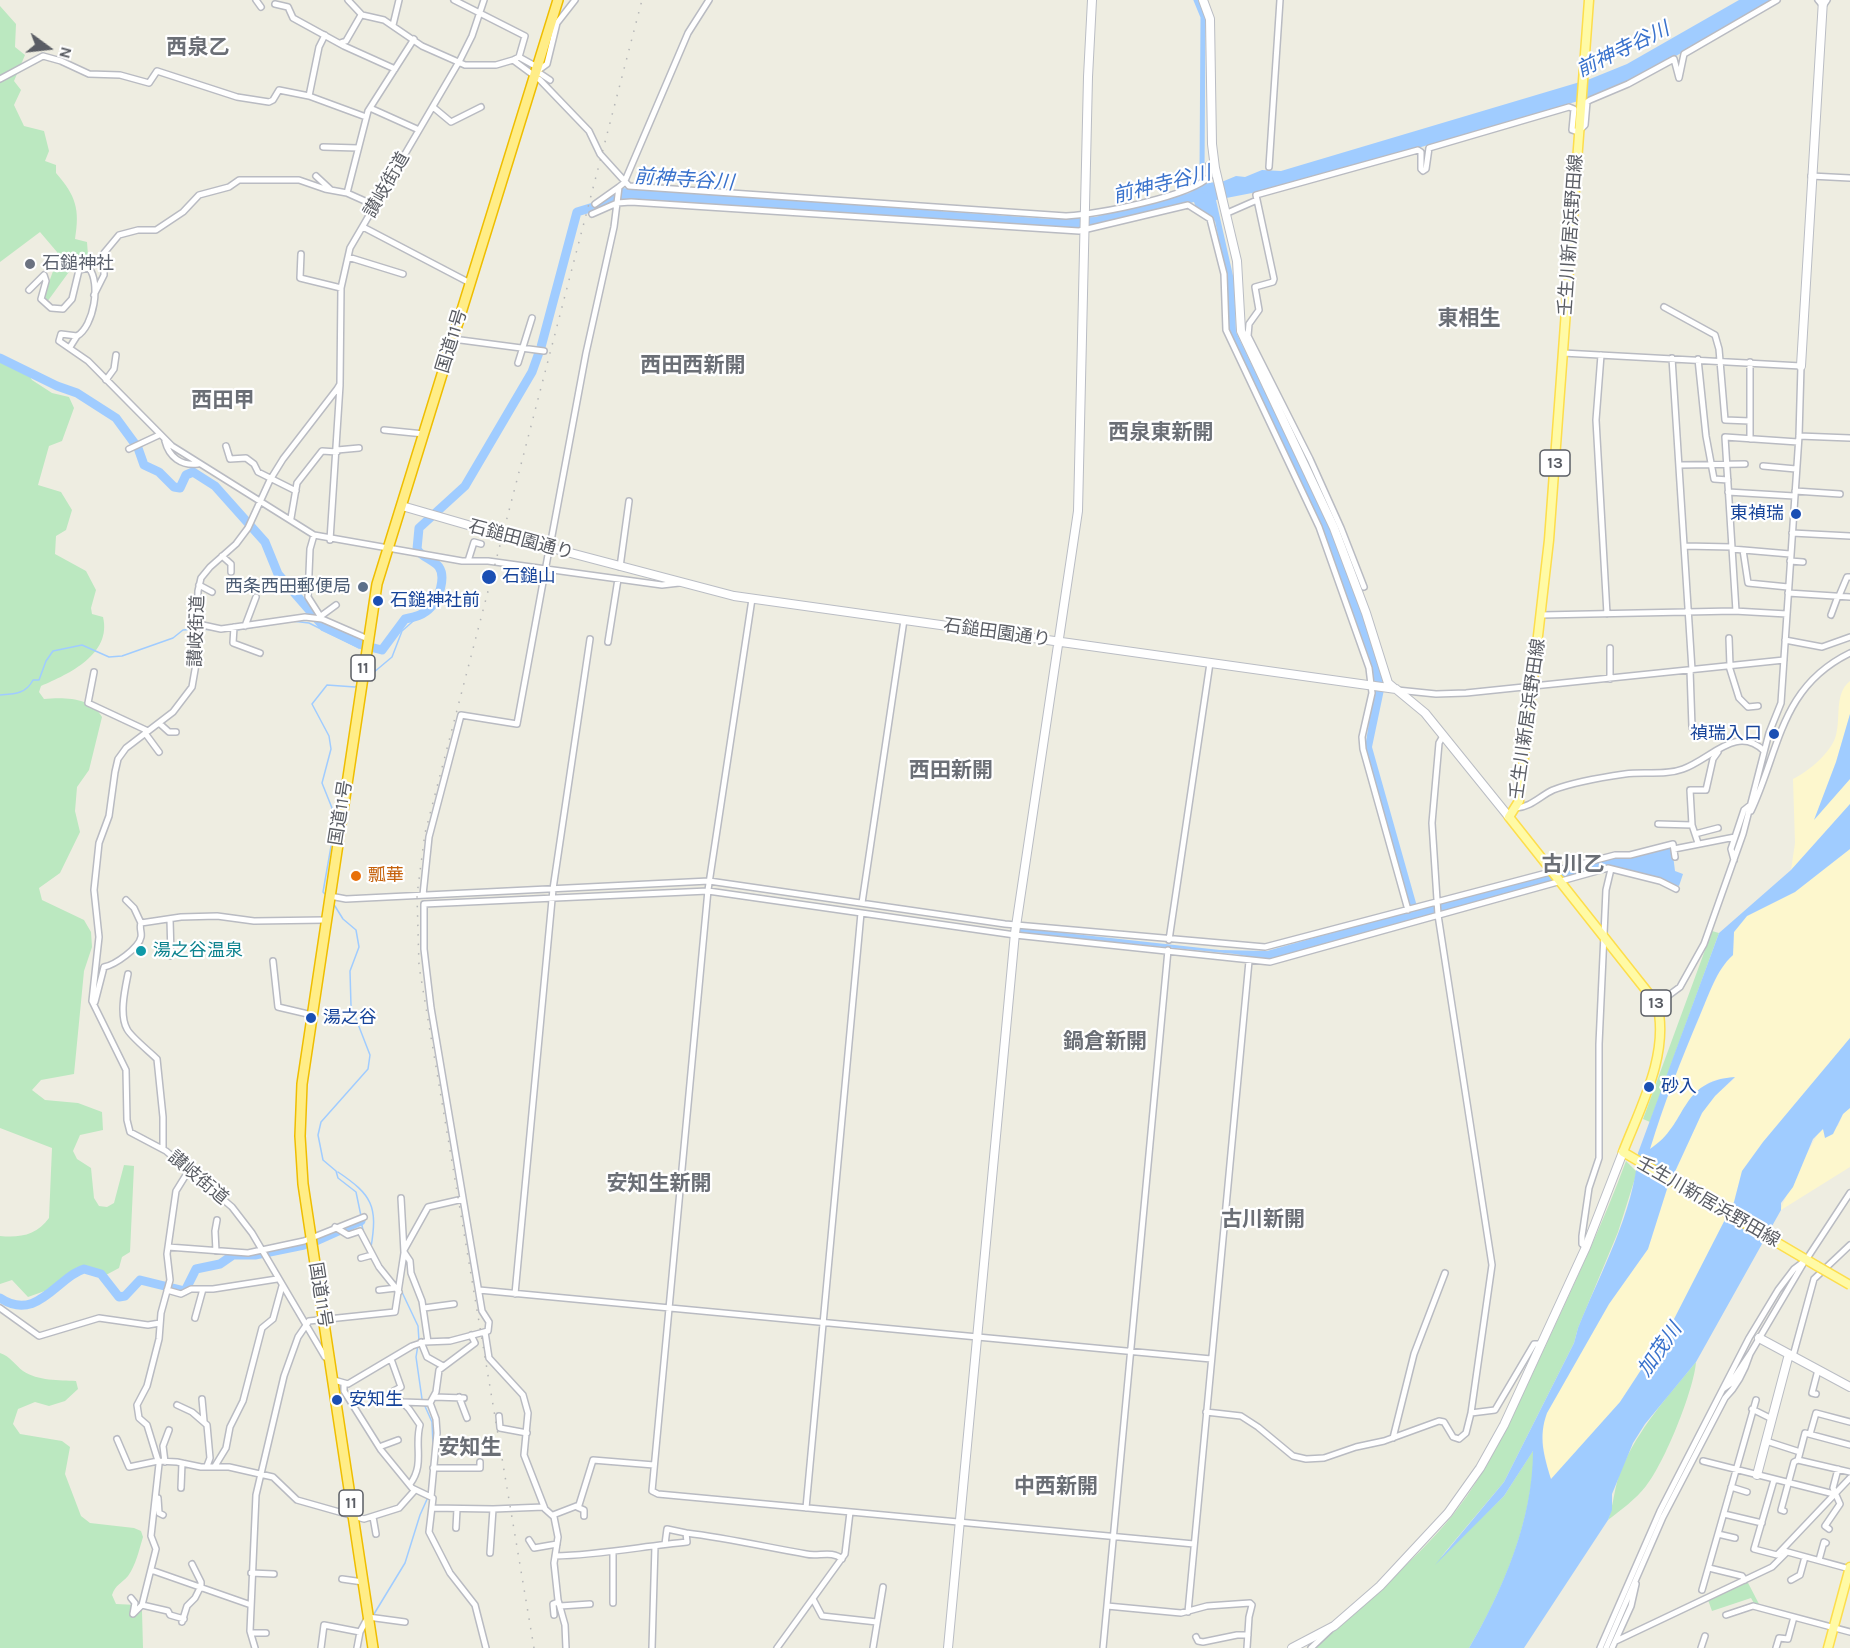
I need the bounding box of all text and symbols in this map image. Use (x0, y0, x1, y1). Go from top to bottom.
water label: 前神寺谷川 (1573, 17, 1673, 83)
north arrow (18, 18, 78, 78)
district label: 西泉乙 (167, 35, 229, 61)
text: N (55, 45, 77, 61)
street label: 讃岐街道 (360, 148, 414, 222)
street label: 壬生川新居浜野田線 (1555, 153, 1587, 317)
water label: 前神寺谷川 (1111, 161, 1213, 209)
water label: 前神寺谷川 (633, 165, 735, 195)
place label: 石鎚神社 (42, 253, 114, 275)
marker: 石鎚神社 (23, 257, 37, 271)
street label: 国道11号 (432, 306, 472, 376)
district label: 東相生 (1438, 306, 1500, 332)
district label: 西田西新開 (641, 353, 745, 379)
district label: 西田甲 (192, 388, 254, 414)
district label: 西泉東新開 (1109, 420, 1213, 446)
road number: 13 (1540, 450, 1570, 476)
place label: 東禎瑞 (1730, 503, 1784, 525)
marker: 東禎瑞 (1789, 507, 1803, 521)
street label: 石鎚田園通り (466, 516, 576, 564)
place label: 石鎚山 (502, 566, 556, 588)
marker: 石鎚山 (480, 568, 498, 586)
place label: 西条西田郵便局 (225, 576, 351, 598)
marker: 西条西田郵便局 (356, 580, 370, 594)
place label: 石鎚神社前 (390, 590, 480, 612)
marker: 石鎚神社前 (371, 594, 385, 608)
street label: 讃岐街道 (185, 595, 209, 667)
street label: 石鎚田園通り (942, 615, 1052, 651)
street label: 壬生川新居浜野田線 (1506, 637, 1550, 801)
road number: 11 (351, 655, 375, 681)
place label: 禎瑞入口 (1690, 723, 1762, 745)
marker: 禎瑞入口 (1767, 727, 1781, 741)
district label: 西田新開 (909, 758, 993, 784)
street label: 国道11号 (325, 779, 357, 847)
district label: 古川乙 (1542, 852, 1604, 878)
place label: 瓢華 (368, 865, 404, 887)
marker: 瓢華 (349, 869, 363, 883)
place label: 湯之谷温泉 (153, 940, 243, 962)
marker: 湯之谷温泉 (134, 944, 148, 958)
road number: 13 (1641, 990, 1671, 1016)
place label: 湯之谷 (323, 1007, 377, 1029)
marker: 湯之谷 (304, 1011, 318, 1025)
district label: 鍋倉新開 (1063, 1029, 1147, 1055)
place label: 砂入 (1661, 1076, 1697, 1098)
marker: 砂入 (1642, 1080, 1656, 1094)
street label: 讃岐街道 (163, 1147, 233, 1209)
street label: 壬生川新居浜野田線 (1632, 1152, 1784, 1252)
district label: 安知生新開 (607, 1171, 711, 1197)
district label: 古川新開 (1221, 1207, 1305, 1233)
street label: 国道11号 (304, 1261, 336, 1329)
water label: 加茂川 (1633, 1319, 1687, 1381)
place label: 安知生 (349, 1389, 403, 1411)
marker: 安知生 (330, 1393, 344, 1407)
district label: 安知生 (439, 1435, 501, 1461)
district label: 中西新開 (1014, 1474, 1098, 1500)
road number: 11 (339, 1490, 363, 1516)

